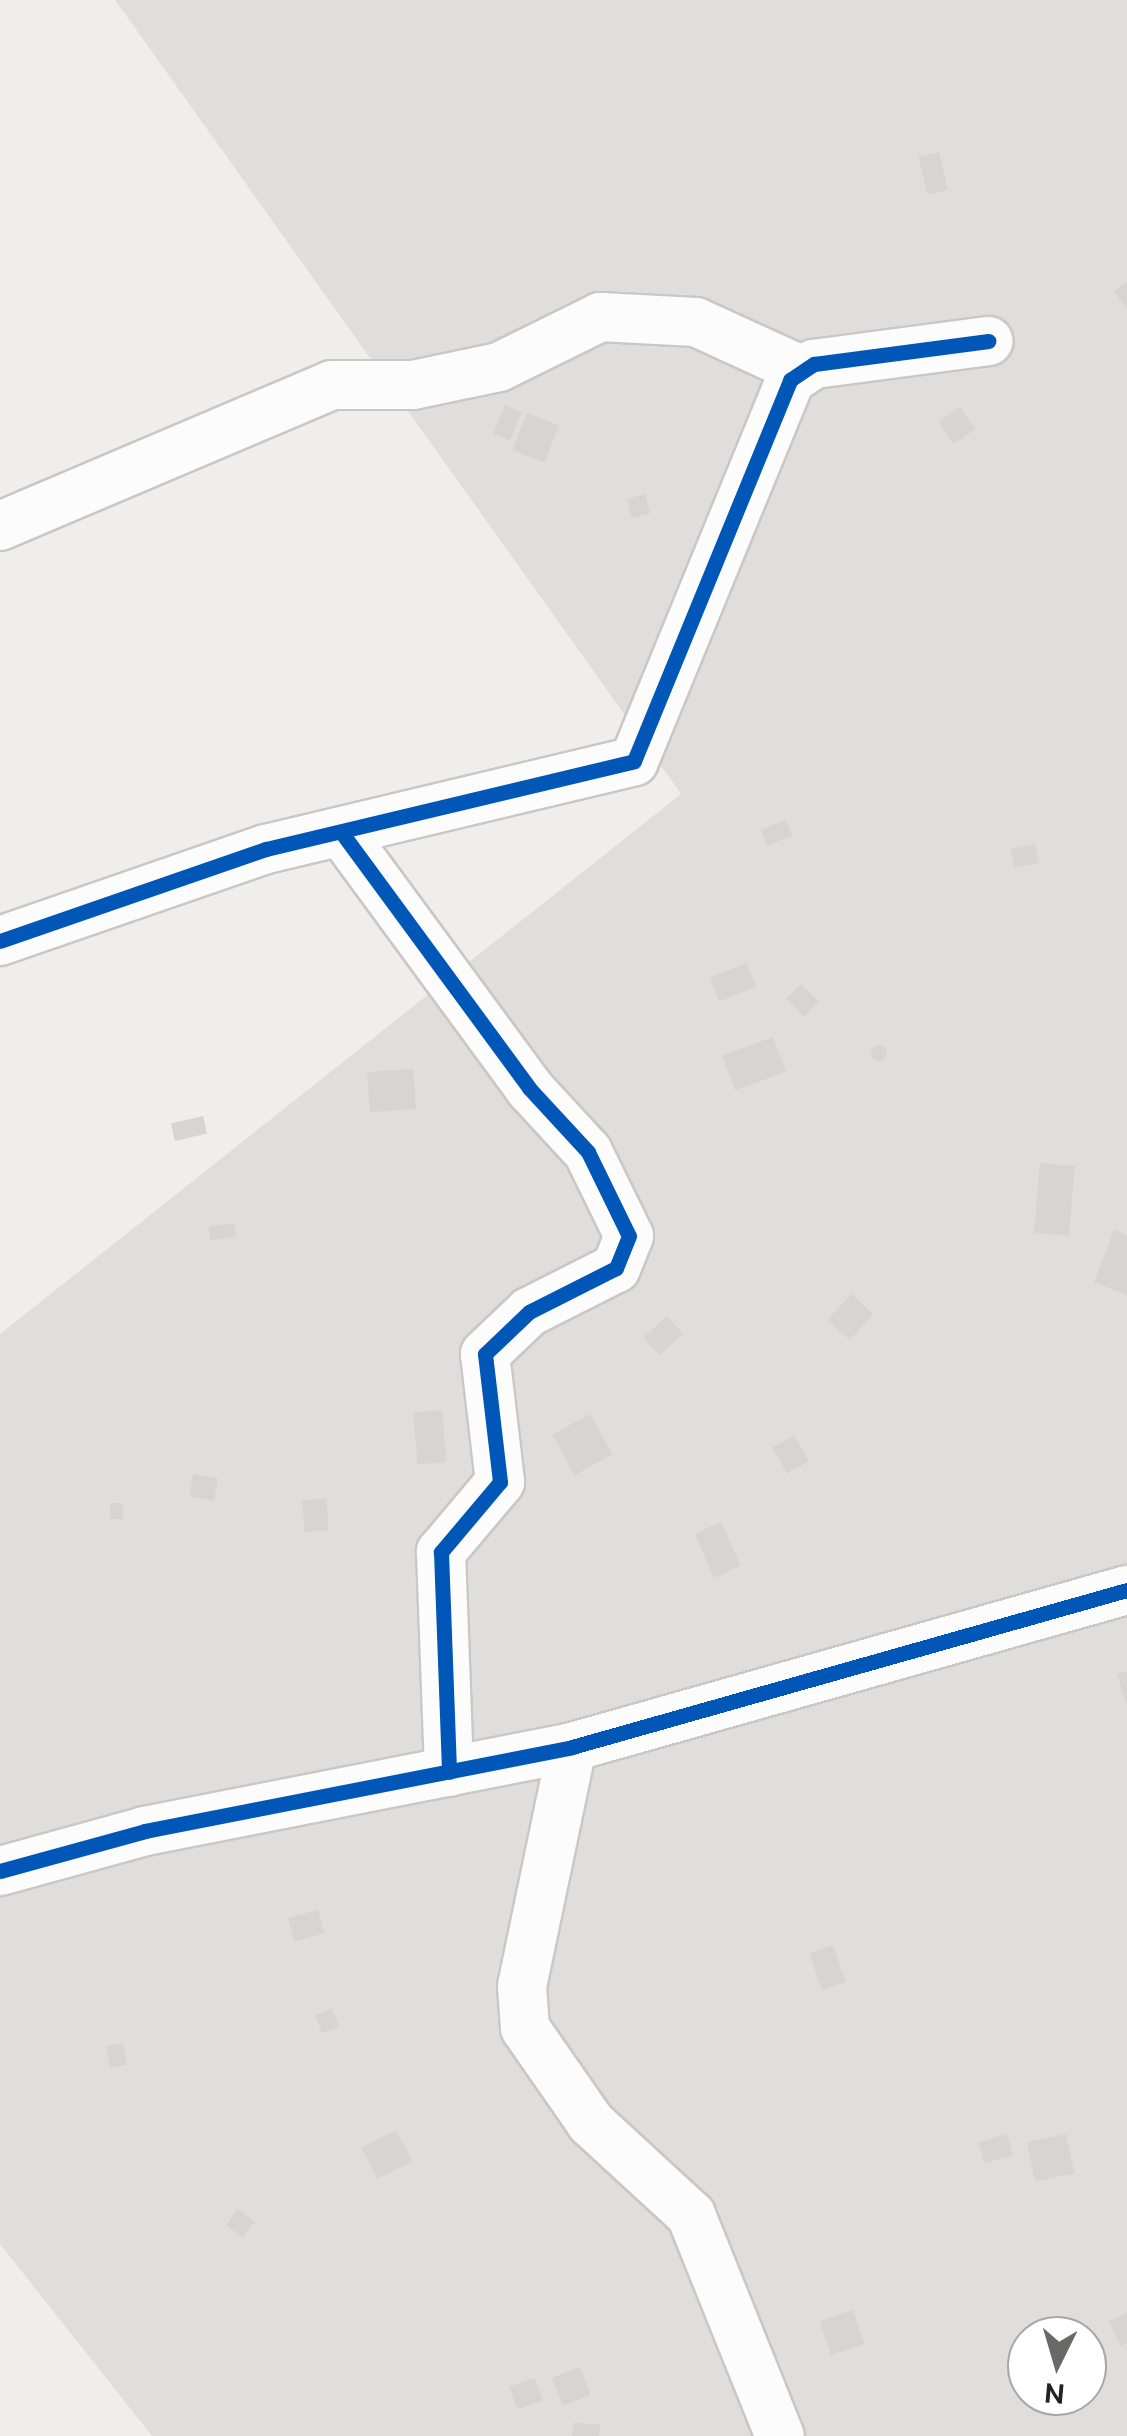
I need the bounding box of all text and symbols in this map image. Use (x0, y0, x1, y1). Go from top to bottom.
north arrow (1007, 2316, 1107, 2416)
text: N (1043, 2378, 1066, 2411)

